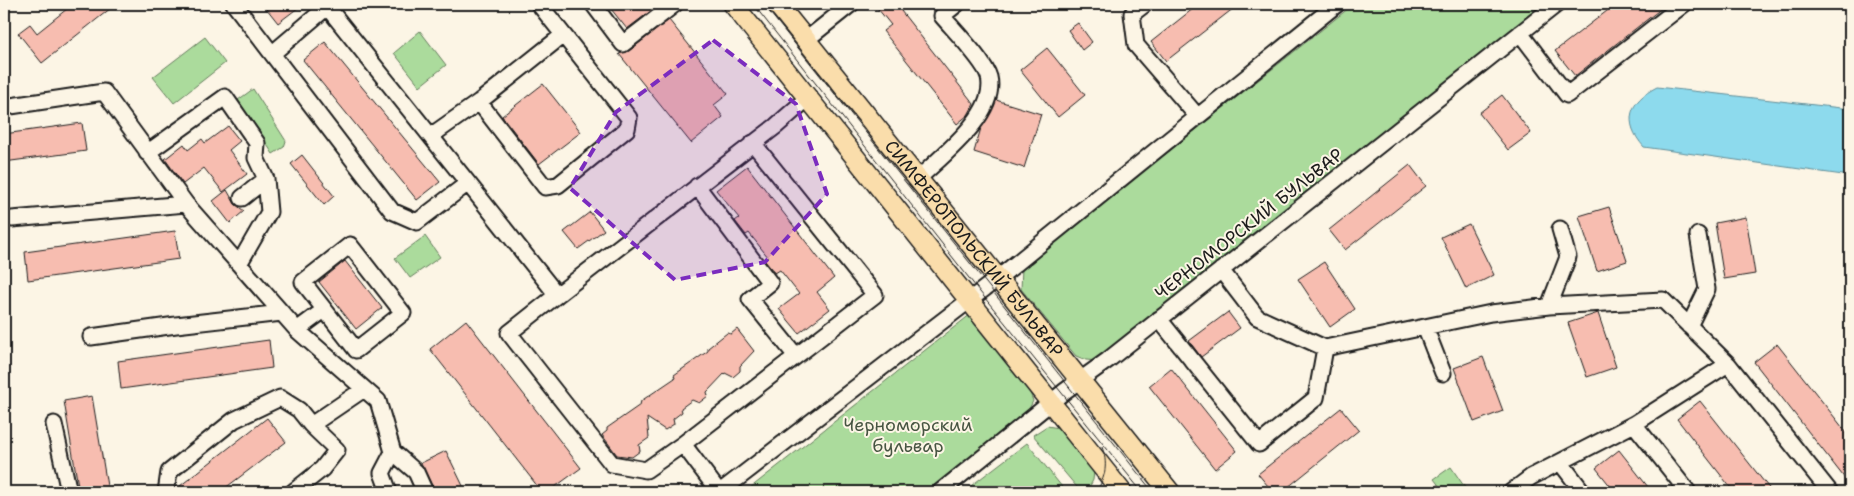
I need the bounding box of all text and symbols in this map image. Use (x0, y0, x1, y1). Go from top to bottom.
street label: СИМФЕРОПОЛЬСКИЙ БУЛЬВАР (879, 135, 1069, 362)
street label: ЧЕРНОМОРСКИЙ БУЛЬВАР (1150, 143, 1348, 305)
park label: Черноморский бульвар (844, 413, 973, 458)

